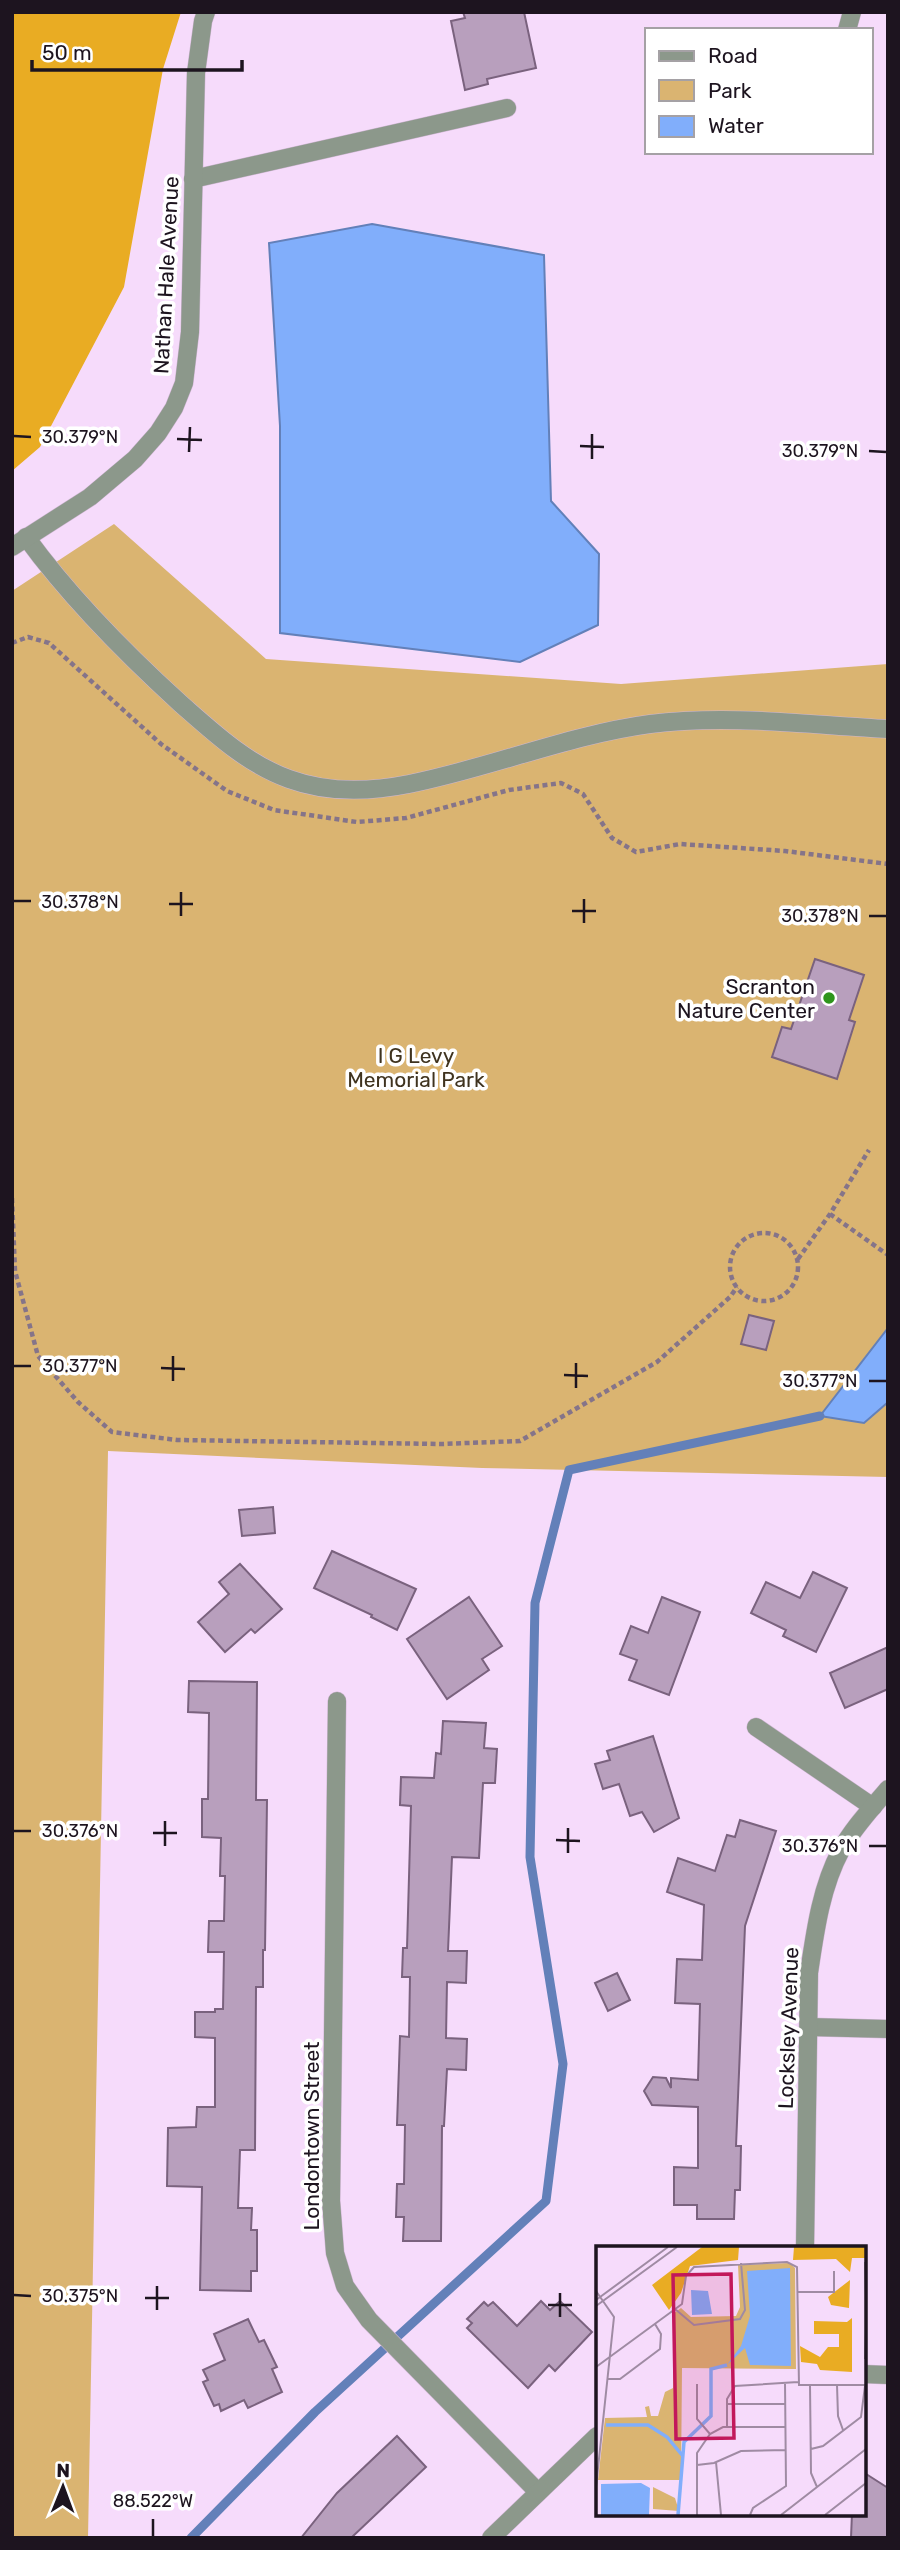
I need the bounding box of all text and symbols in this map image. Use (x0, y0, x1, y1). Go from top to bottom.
scale bar (32, 28, 242, 72)
legend (645, 28, 872, 154)
text: 50 m (42, 40, 92, 65)
text: Road (708, 43, 758, 68)
text: Park (708, 78, 752, 103)
text: Water (708, 113, 764, 138)
street label: Nathan Hale Avenue (148, 175, 184, 375)
text: 30.379°N (42, 426, 118, 448)
text: 30.379°N (782, 440, 858, 462)
text: 30.378°N (41, 891, 119, 913)
text: 30.378°N (781, 905, 859, 927)
place label: Scranton Nature Center (677, 974, 815, 1023)
marker: Scranton Nature Center (821, 990, 837, 1006)
park label: I G Levy Memorial Park (347, 1043, 485, 1092)
text: 30.377°N (42, 1355, 118, 1377)
text: 30.377°N (782, 1370, 858, 1392)
text: 30.376°N (42, 1820, 118, 1842)
text: 30.376°N (782, 1835, 858, 1857)
street label: Locksley Avenue (773, 1946, 803, 2110)
street label: Londontown Street (299, 2042, 324, 2230)
inset map (596, 2246, 865, 2515)
text: 30.375°N (42, 2285, 118, 2307)
north arrow (28, 2452, 98, 2522)
text: N (56, 2459, 70, 2482)
text: 88.522°W (113, 2490, 193, 2512)

